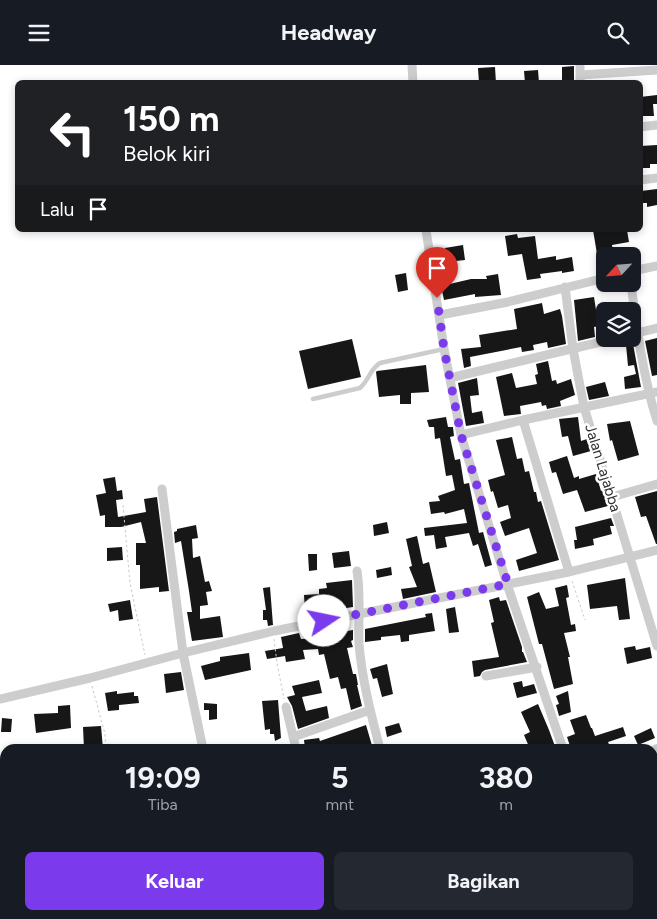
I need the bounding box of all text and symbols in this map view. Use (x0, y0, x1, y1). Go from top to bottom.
icon: menu (25, 19, 53, 47)
text: Headway (281, 19, 376, 46)
icon: search (604, 19, 632, 47)
text: 150 m (123, 98, 220, 140)
icon: left (40, 100, 105, 165)
text: Belok kiri (123, 140, 210, 167)
icon: arrive (84, 195, 112, 223)
text: Lalu (40, 198, 74, 221)
pin (416, 247, 458, 298)
north arrow (596, 247, 641, 293)
map controls (596, 247, 641, 347)
icon: arrive (423, 254, 451, 282)
button: layers (596, 302, 641, 347)
street label: Jalan Lajabba (581, 422, 625, 514)
position arrow (297, 594, 349, 646)
text: 19:09 (125, 759, 201, 796)
text: 5 (331, 759, 348, 796)
text: 380 (479, 759, 533, 796)
text: Tiba (148, 795, 178, 814)
text: mnt (325, 795, 354, 814)
text: m (499, 795, 513, 814)
button: Keluar (25, 852, 324, 910)
button: Bagikan (334, 852, 633, 910)

